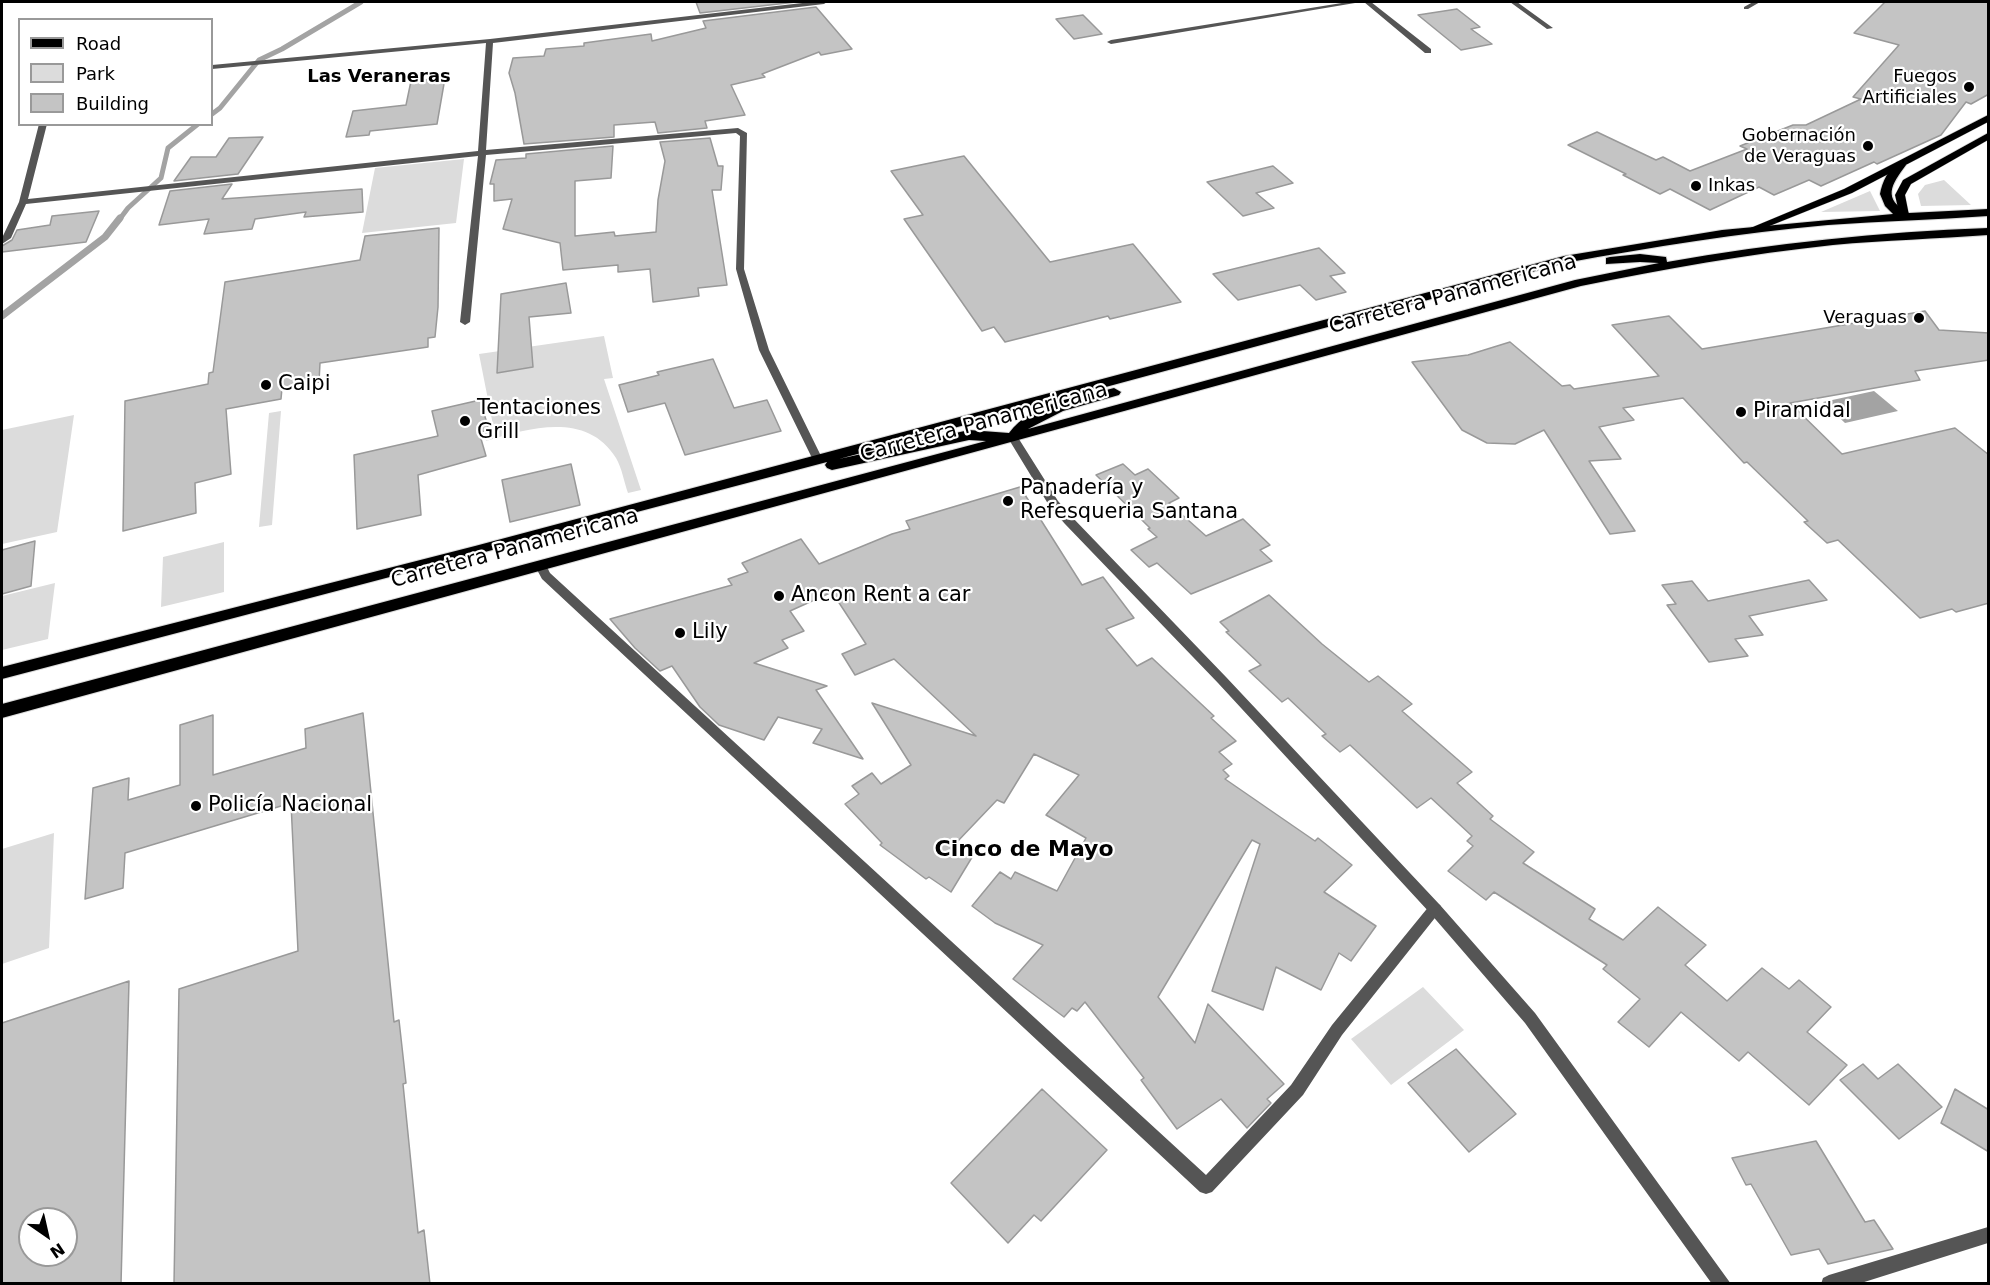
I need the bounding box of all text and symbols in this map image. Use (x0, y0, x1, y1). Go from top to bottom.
legend (18, 18, 213, 126)
text: Road (76, 33, 121, 54)
text: Park (76, 63, 115, 84)
district label: Las Veraneras (307, 66, 451, 88)
place label: Fuegos Artificiales (1863, 66, 1957, 109)
marker: Fuegos Artificiales (1962, 80, 1976, 94)
text: Building (76, 93, 149, 114)
place label: Gobernación de Veraguas (1742, 125, 1856, 168)
marker: Gobernación de Veraguas (1861, 139, 1875, 153)
place label: Inkas (1708, 175, 1755, 197)
marker: Inkas (1689, 179, 1703, 193)
street label: Carretera Panamericana (1326, 250, 1580, 340)
place label: Veraguas (1823, 307, 1907, 329)
marker: Veraguas (1912, 311, 1926, 325)
place label: Caipi (278, 372, 331, 398)
marker: Caipi (259, 378, 273, 392)
street label: Carretera Panamericana (857, 378, 1111, 468)
place label: Tentaciones Grill (477, 396, 601, 446)
place label: Piramidal (1753, 399, 1851, 425)
marker: Piramidal (1734, 405, 1748, 419)
marker: Tentaciones Grill (458, 414, 472, 428)
place label: Panadería y Refesqueria Santana (1020, 476, 1238, 526)
marker: Panadería y Refesqueria Santana (1001, 494, 1015, 508)
street label: Carretera Panamericana (388, 504, 642, 594)
place label: Ancon Rent a car (791, 583, 970, 609)
marker: Ancon Rent a car (772, 589, 786, 603)
place label: Lily (692, 620, 728, 646)
marker: Lily (673, 626, 687, 640)
place label: Policía Nacional (208, 793, 372, 819)
marker: Policía Nacional (189, 799, 203, 813)
district label: Cinco de Mayo (934, 837, 1114, 863)
north arrow (18, 1207, 78, 1267)
text: N (46, 1239, 68, 1262)

